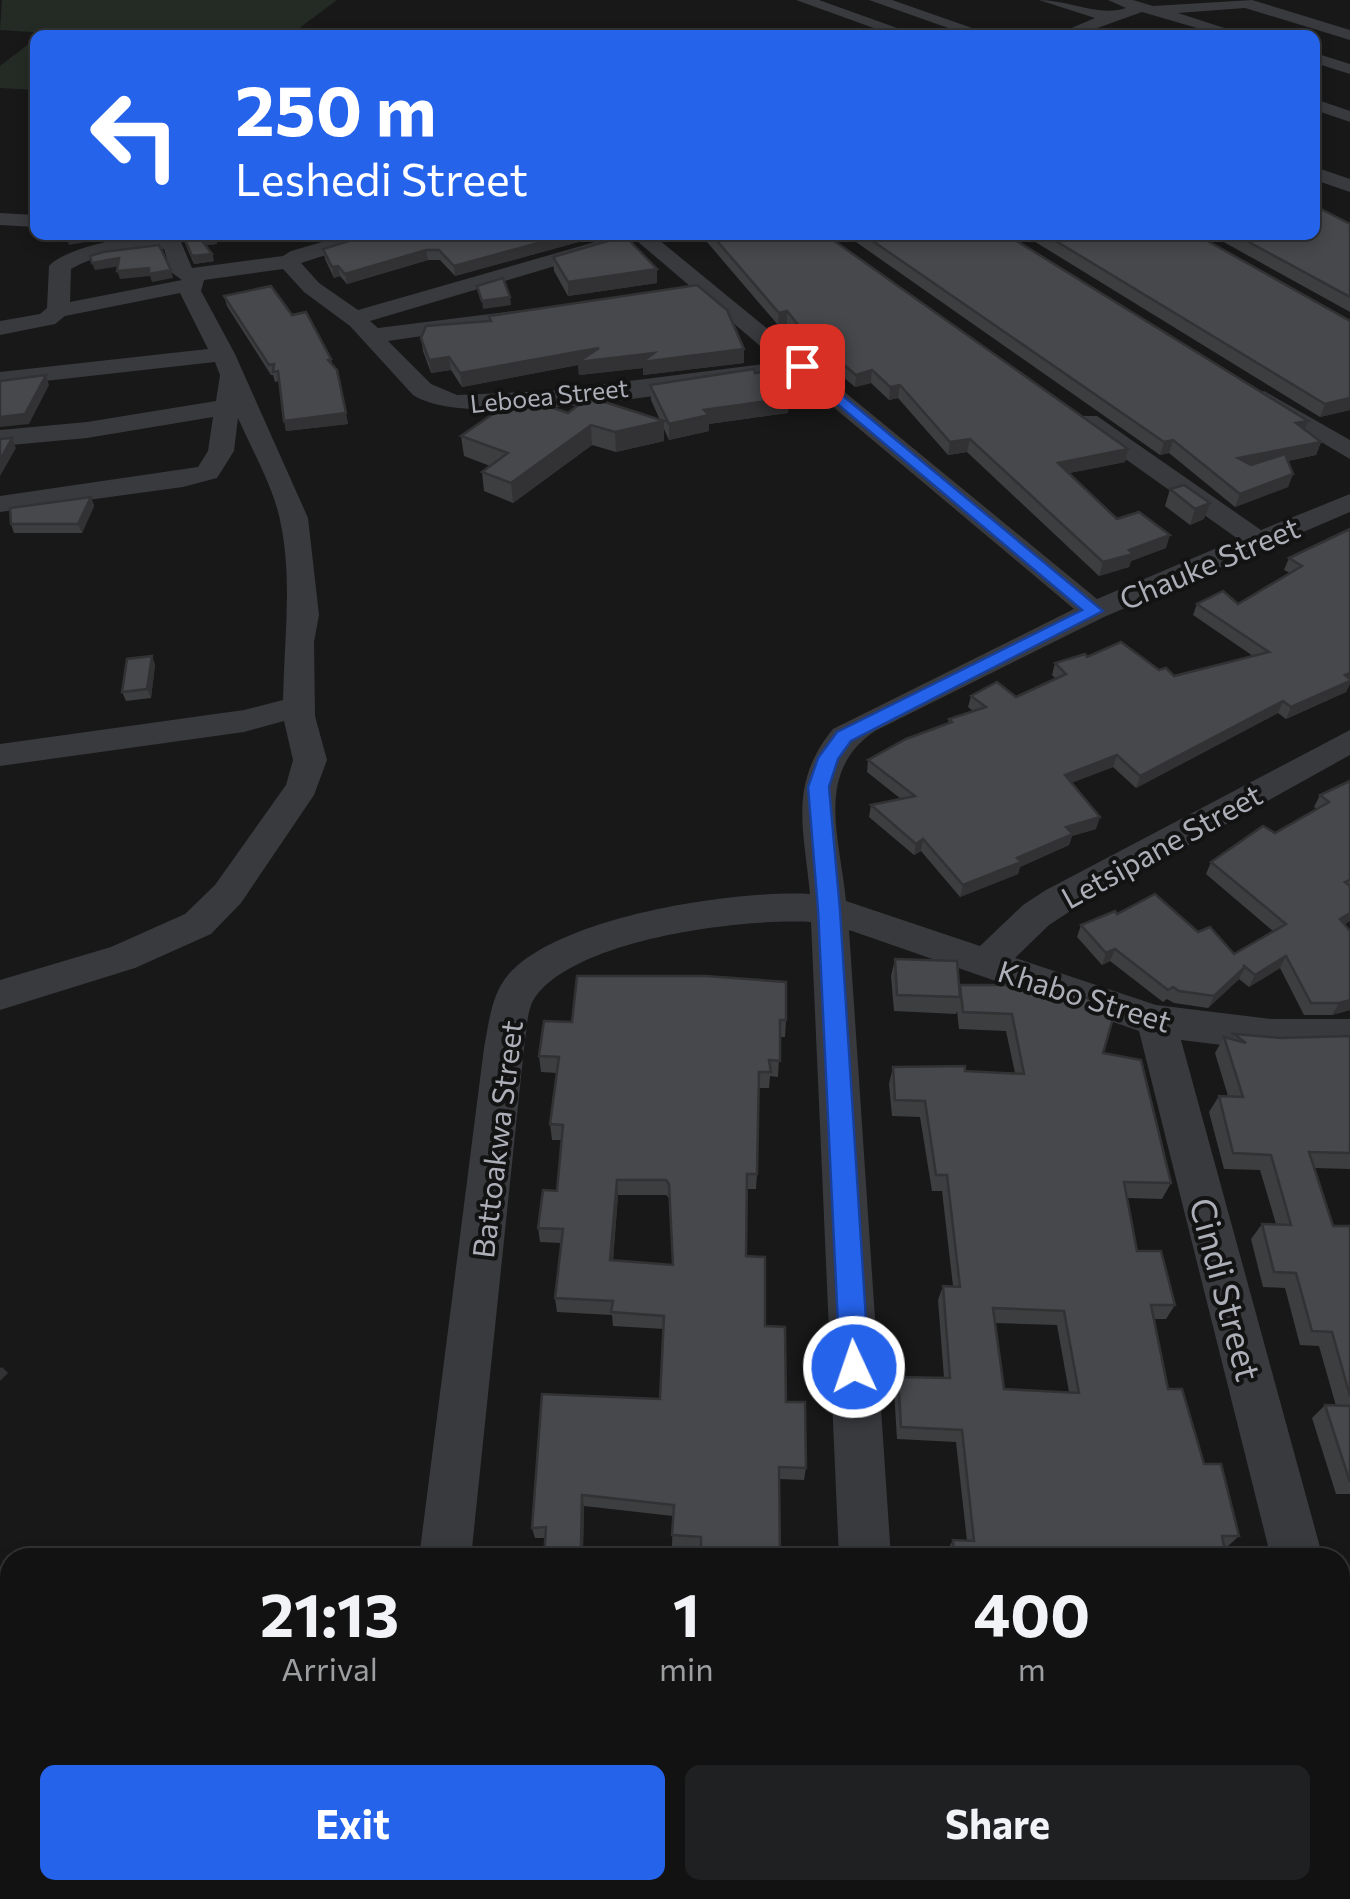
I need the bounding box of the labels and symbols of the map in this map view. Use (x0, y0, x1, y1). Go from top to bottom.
pin (760, 324, 845, 409)
street label: Leboea Street (468, 372, 630, 418)
street label: Chauke Street (1113, 507, 1305, 617)
street label: Letsipane Street (1054, 775, 1268, 915)
street label: Khabo Street (994, 951, 1176, 1039)
street label: Battoakwa Street (463, 1018, 529, 1260)
street label: Cindi Street (1182, 1193, 1272, 1385)
position arrow (802, 1315, 906, 1419)

